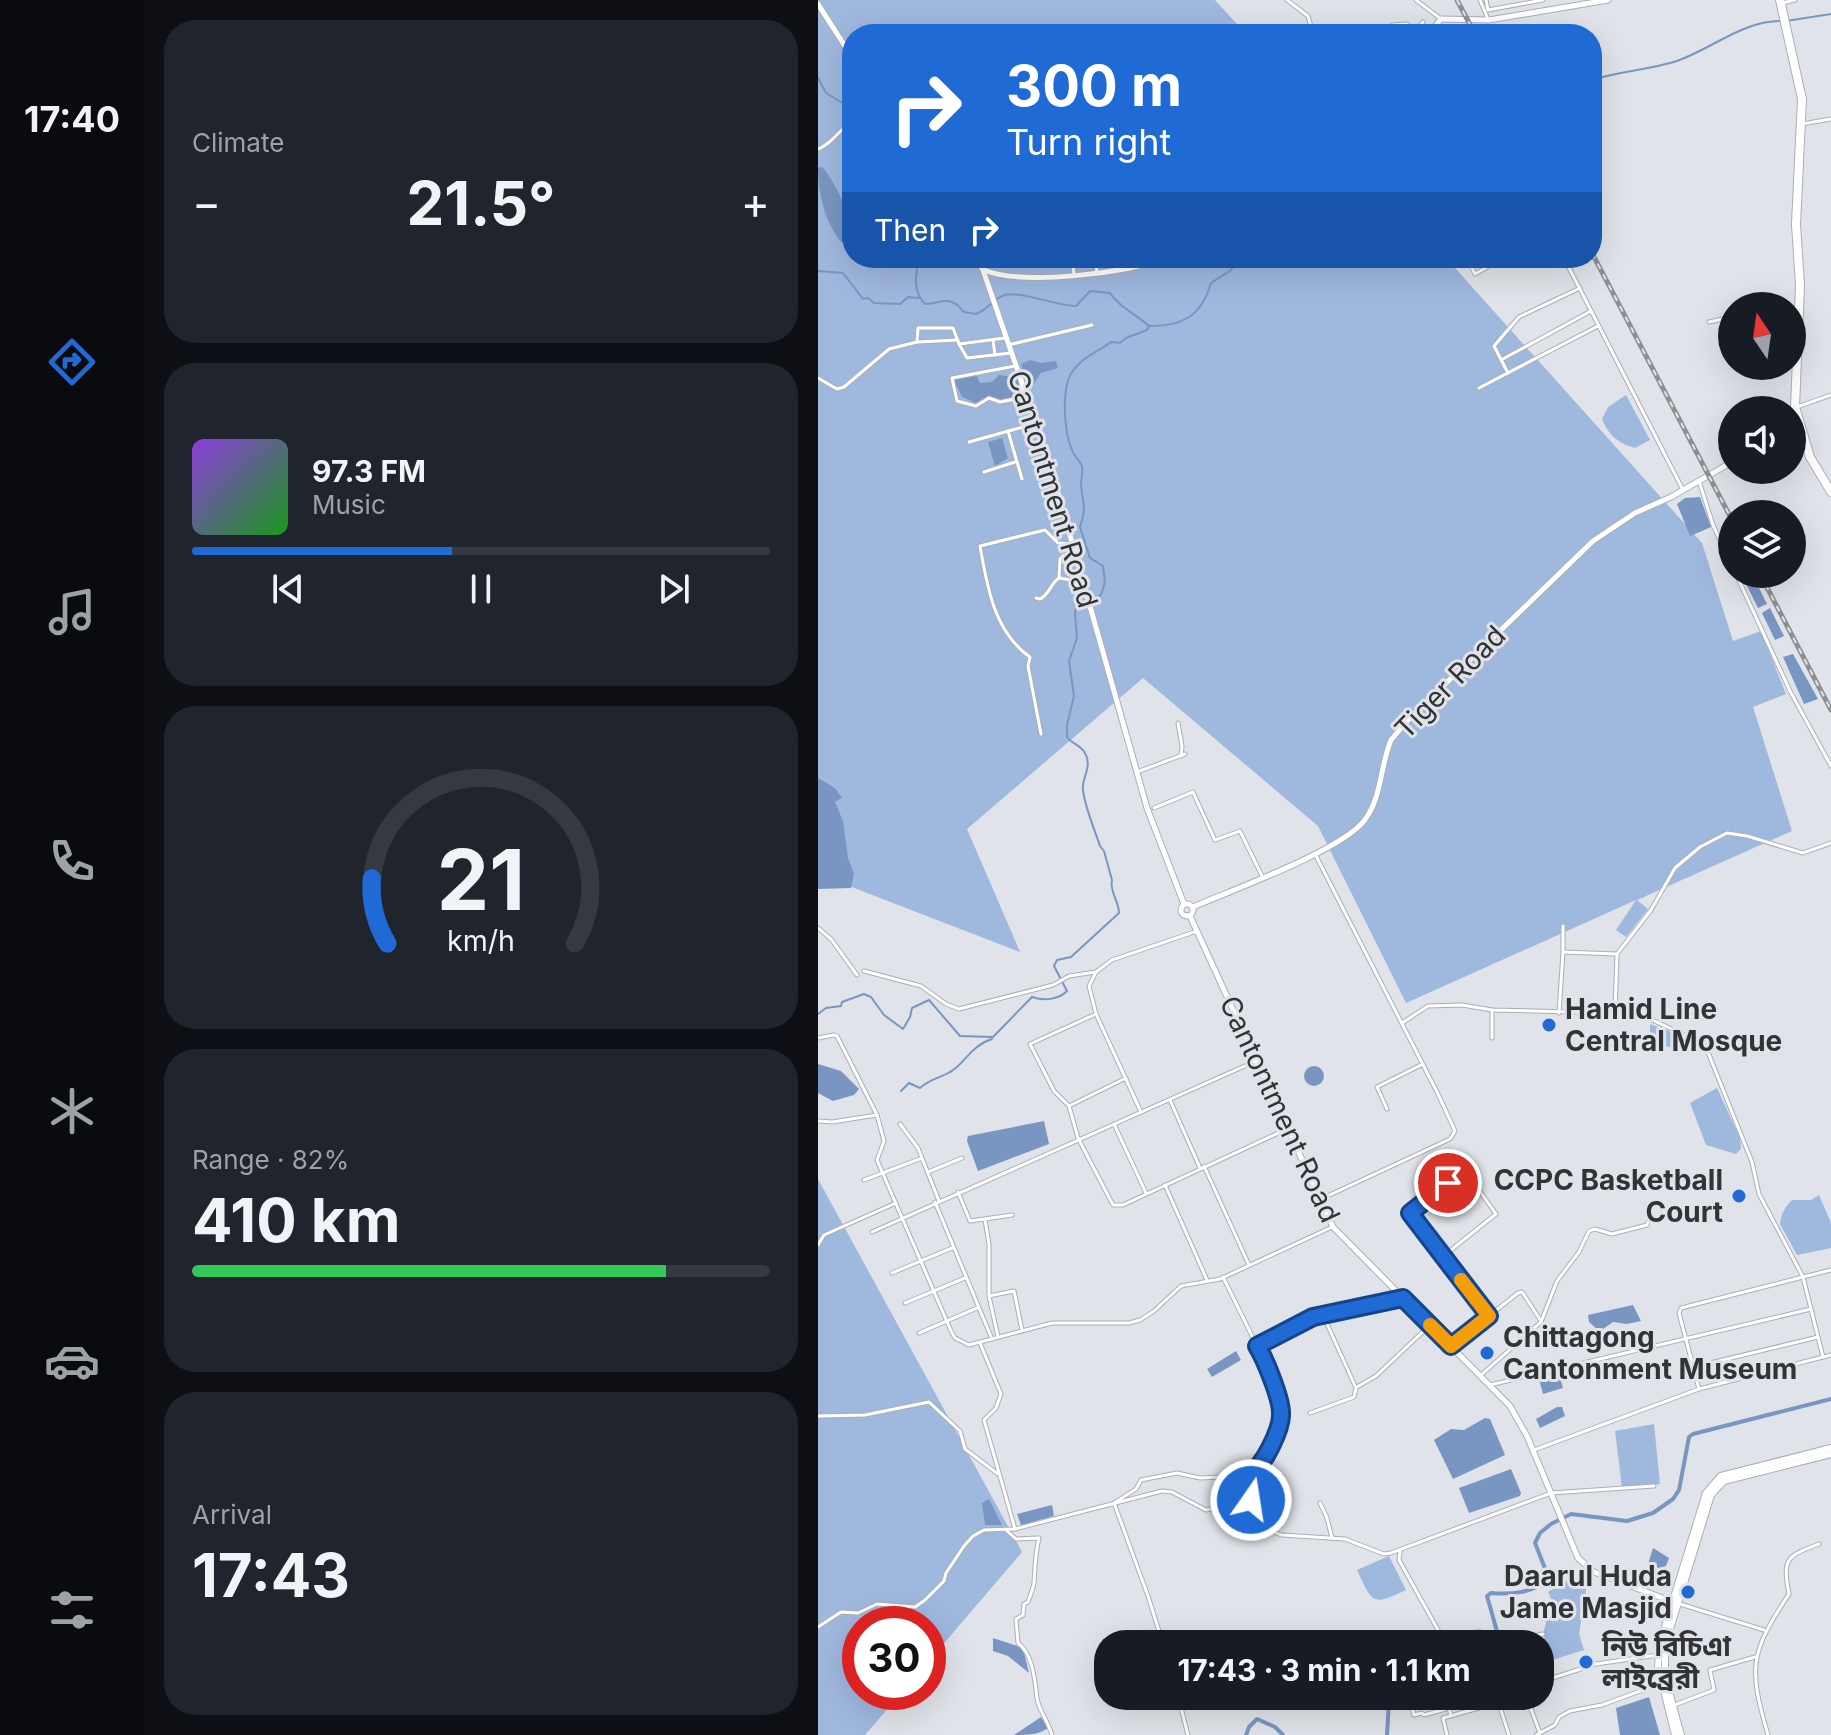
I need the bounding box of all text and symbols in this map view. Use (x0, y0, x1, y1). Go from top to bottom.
text: 300 m (1006, 52, 1182, 120)
icon: right (874, 56, 978, 160)
text: 17:40 (24, 97, 120, 141)
text: Turn right (1006, 120, 1171, 164)
text: Climate (192, 127, 284, 158)
text: 21.5° (407, 167, 555, 239)
text: − (192, 176, 221, 230)
text: + (741, 176, 770, 230)
icon: right (962, 208, 1006, 252)
text: Then (874, 212, 946, 248)
north arrow (1718, 292, 1806, 380)
map controls (1718, 292, 1806, 588)
icon: directions (44, 334, 100, 390)
street label: Cantontment Road (1001, 366, 1105, 612)
button: sound (1718, 396, 1806, 484)
text: 97.3 FM (312, 453, 426, 489)
text: Music (312, 489, 386, 520)
button: layers (1718, 500, 1806, 588)
icon: previous (266, 567, 310, 611)
icon: pause (459, 567, 503, 611)
icon: next (652, 567, 696, 611)
icon: music (44, 584, 100, 640)
street label: Tiger Road (1388, 618, 1512, 746)
text: 21 (437, 828, 525, 929)
icon: phone (44, 833, 100, 889)
text: km/h (447, 923, 515, 958)
street label: Cantontment Road (1213, 990, 1347, 1228)
place label: Hamid Line Central Mosque (1565, 992, 1782, 1058)
marker: Hamid Line Central Mosque (1540, 1016, 1558, 1034)
icon: climate (44, 1083, 100, 1139)
text: Range · 82% (192, 1144, 349, 1175)
pin (1414, 1149, 1482, 1217)
icon: arrive (1426, 1161, 1470, 1205)
place label: CCPC Basketball Court (1494, 1163, 1723, 1229)
text: 410 km (192, 1184, 400, 1256)
marker: CCPC Basketball Court (1730, 1187, 1748, 1205)
place label: Chittagong Cantonment Museum (1503, 1320, 1797, 1386)
icon: car (44, 1333, 100, 1389)
marker: Chittagong Cantonment Museum (1478, 1344, 1496, 1362)
position arrow (1209, 1458, 1293, 1542)
text: Arrival (192, 1499, 272, 1530)
text: 17:43 (192, 1539, 350, 1611)
place label: Daarul Huda Jame Masjid (1500, 1559, 1672, 1625)
icon: filters (44, 1582, 100, 1638)
marker: Daarul Huda Jame Masjid (1679, 1583, 1697, 1601)
speed limit sign: 30 (842, 1606, 946, 1710)
place label: নিউ বিচিএা লাইব্রেরী (1601, 1629, 1732, 1695)
text: 17:43 · 3 min · 1.1 km (1177, 1652, 1471, 1688)
marker: নিউ বিচিএা লাইব্রেরী (1577, 1653, 1595, 1671)

